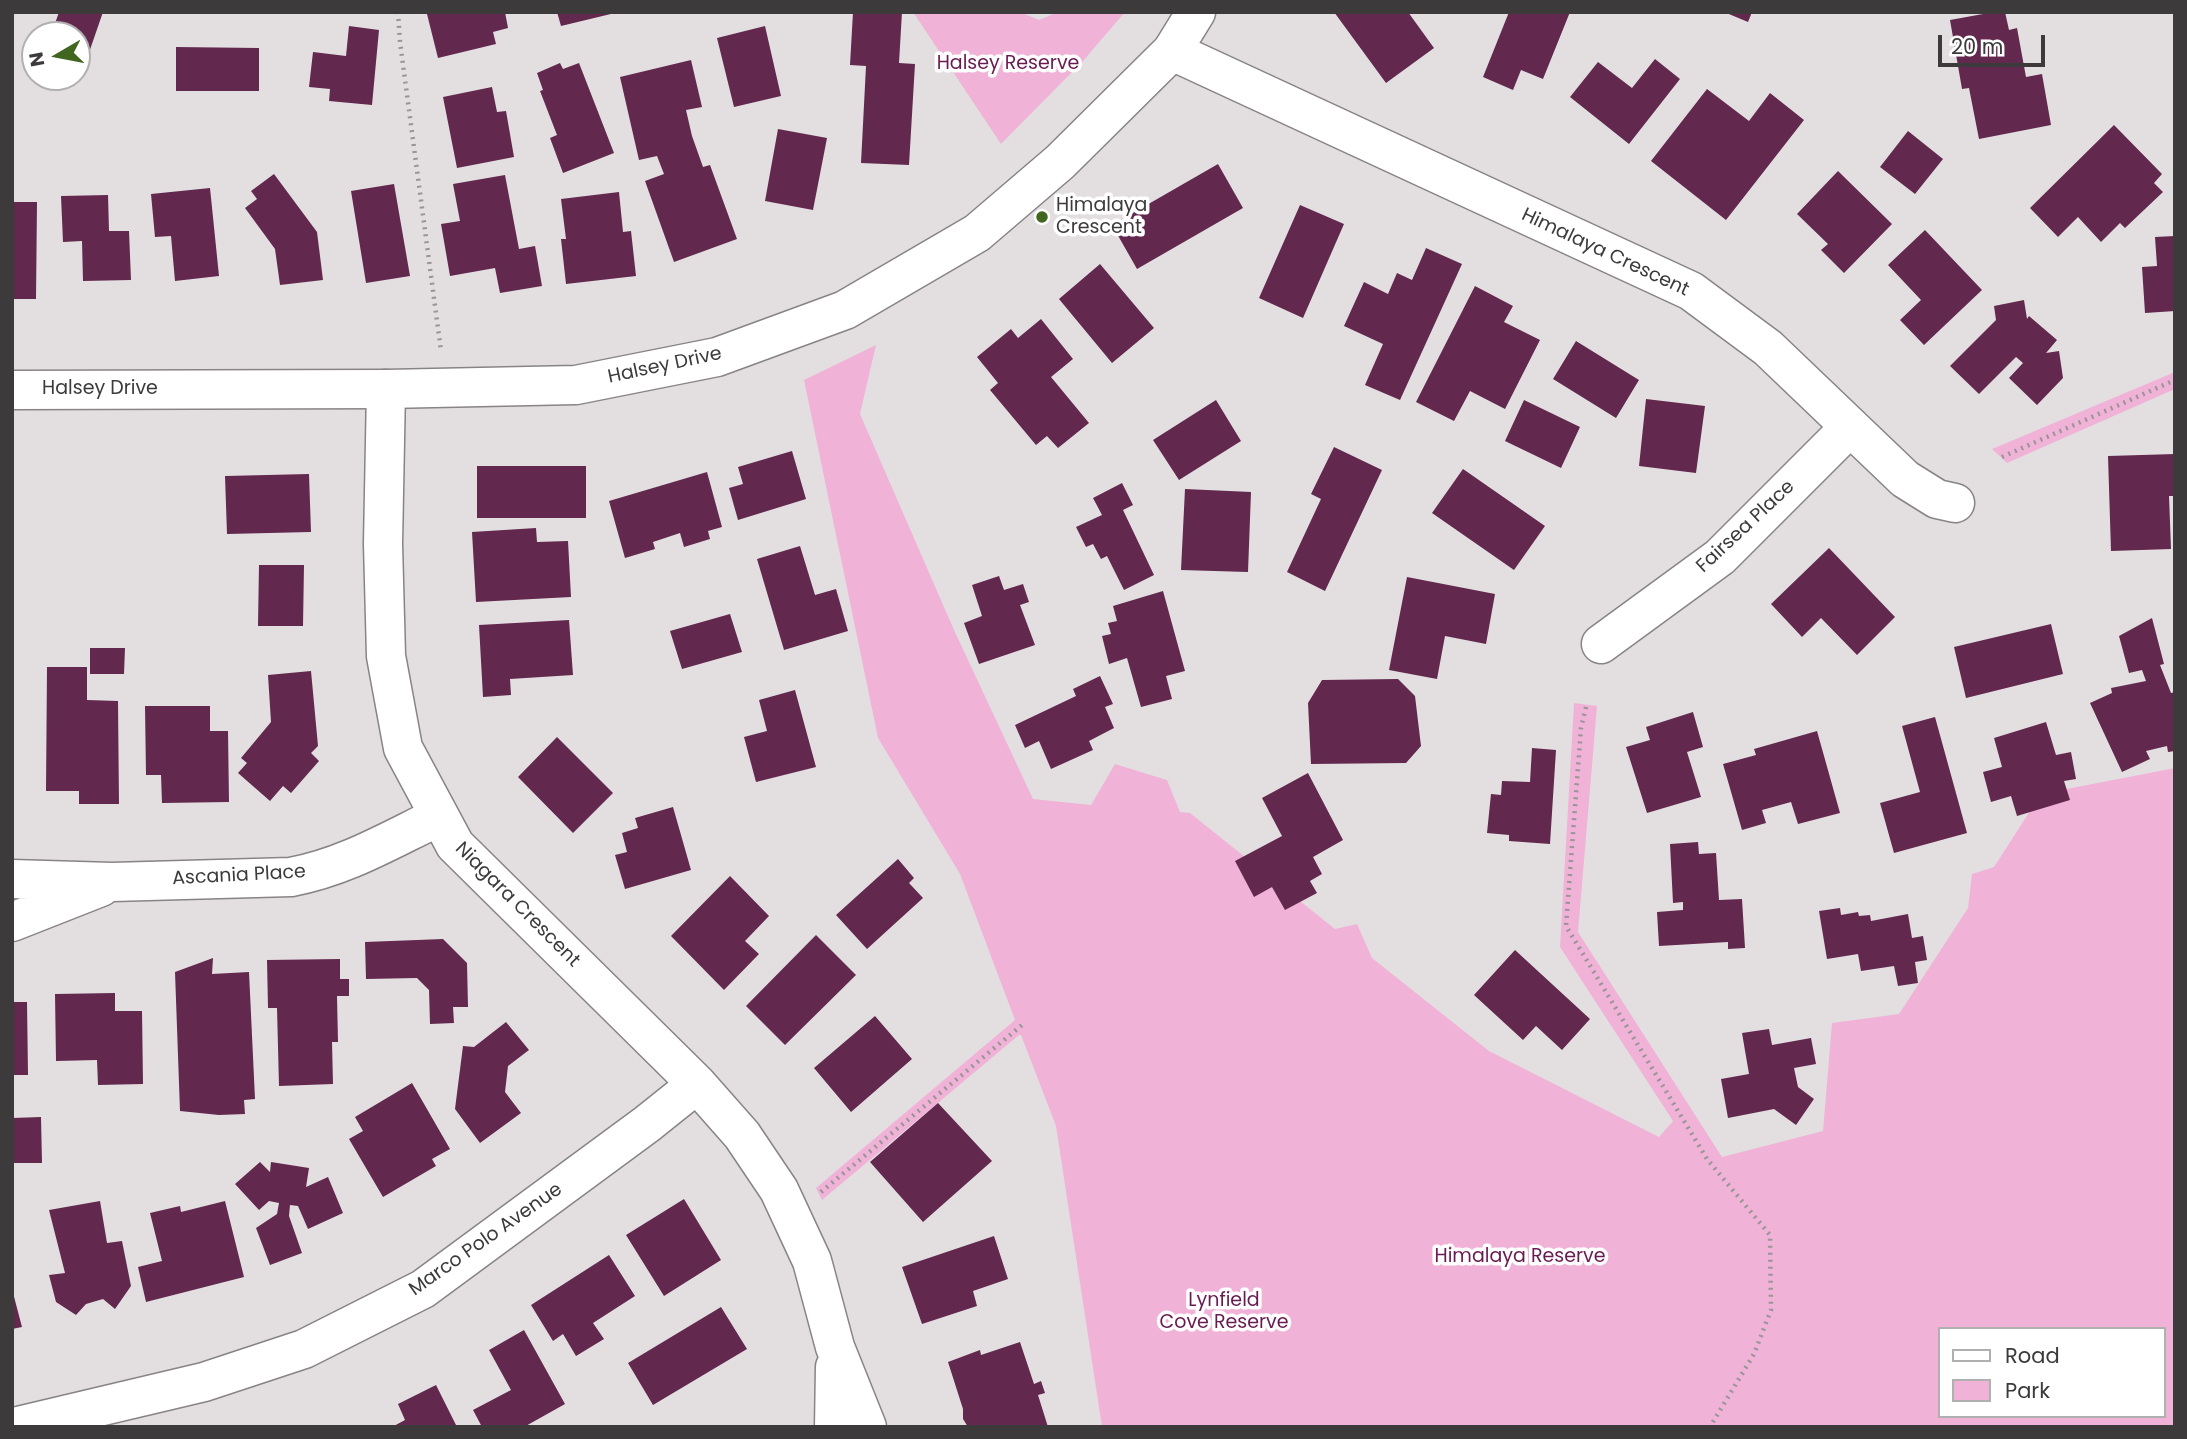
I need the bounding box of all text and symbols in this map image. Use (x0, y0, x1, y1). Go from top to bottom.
north arrow (21, 21, 91, 91)
scale bar (1942, 21, 2049, 65)
text: 20 m (1951, 32, 2004, 61)
text: N (22, 50, 51, 69)
park label: Halsey Reserve (937, 53, 1079, 75)
place label: Himalaya Crescent (1056, 195, 1147, 239)
street label: Himalaya Crescent (1518, 204, 1692, 302)
marker: Himalaya Crescent (1034, 209, 1050, 225)
street label: Halsey Drive (606, 343, 724, 389)
street label: Halsey Drive (42, 378, 158, 400)
street label: Fairsea Place (1692, 476, 1800, 578)
street label: Niagara Crescent (450, 838, 584, 972)
street label: Ascania Place (172, 861, 306, 891)
street label: Marco Polo Avenue (405, 1179, 567, 1301)
park label: Himalaya Reserve (1435, 1246, 1605, 1268)
park label: Lynfield Cove Reserve (1160, 1290, 1288, 1334)
legend (1938, 1327, 2166, 1418)
text: Road (2005, 1341, 2060, 1370)
text: Park (2005, 1376, 2050, 1405)

